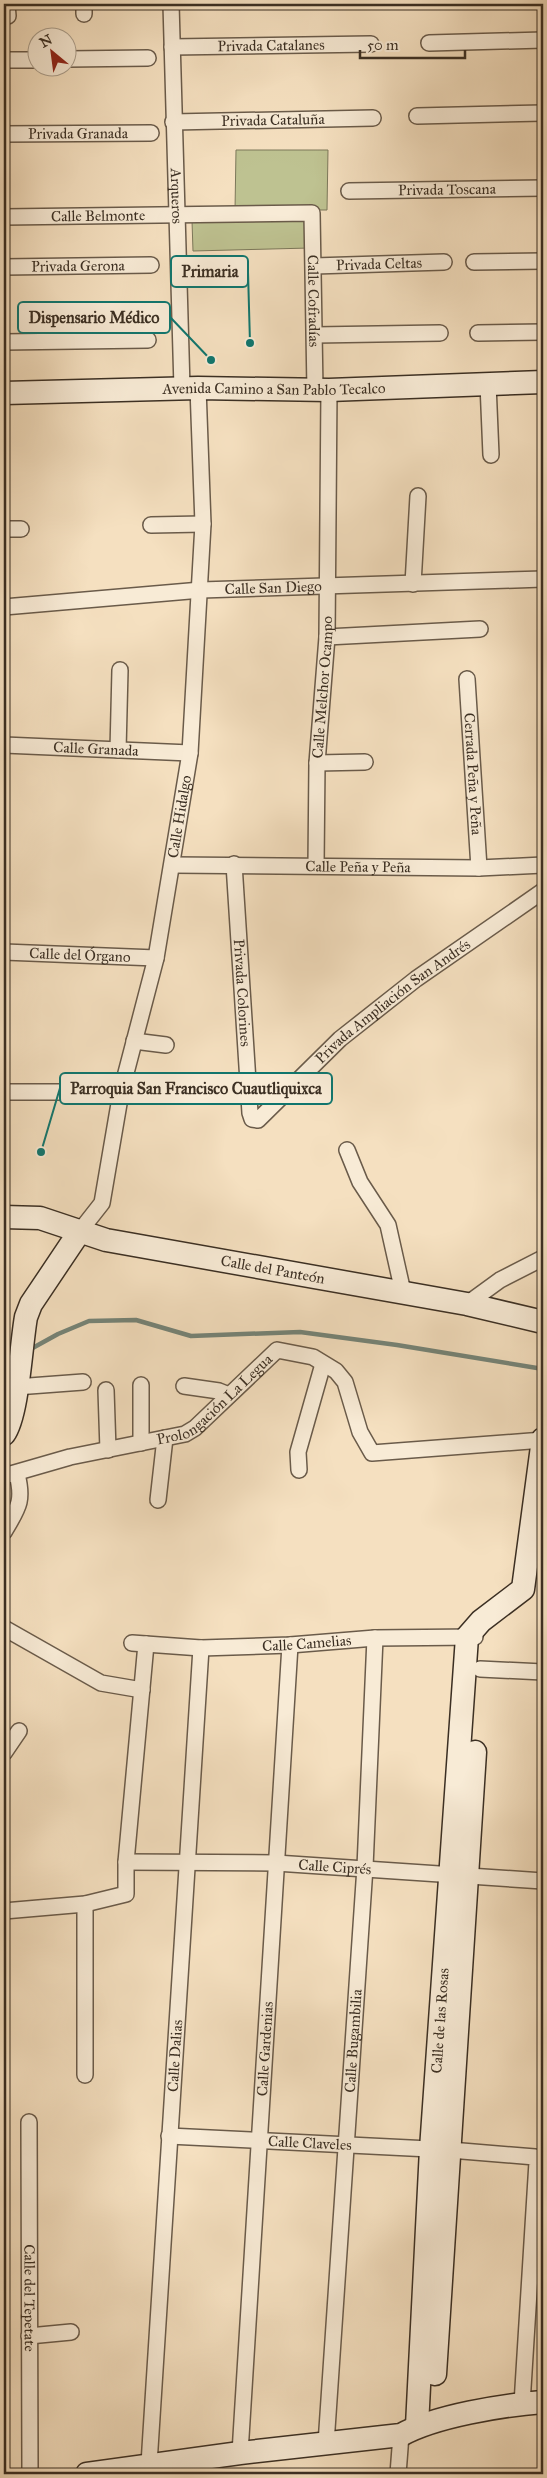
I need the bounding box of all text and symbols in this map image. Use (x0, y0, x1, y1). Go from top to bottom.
north arrow (28, 28, 78, 78)
scale bar (360, 28, 464, 60)
text: N (37, 31, 55, 51)
street label: Privada Catalanes (217, 36, 325, 55)
text: 50 m (367, 36, 399, 54)
street label: Privada Cataluña (221, 110, 326, 130)
street label: Privada Granada (28, 124, 129, 143)
street label: Arqueros (166, 167, 186, 224)
street label: Privada Toscana (398, 180, 497, 199)
street label: Calle Belmonte (51, 206, 145, 225)
street label: Privada Celtas (336, 254, 422, 274)
street label: Calle Cofradías (304, 255, 323, 347)
street label: Privada Gerona (31, 256, 126, 276)
callout: Primaria (171, 256, 248, 287)
text: Primaria (182, 262, 240, 281)
callout: Dispensario Médico (18, 302, 170, 333)
text: Dispensario Médico (28, 308, 160, 328)
street label: Avenida Camino a San Pablo Tecalco (161, 379, 386, 399)
street label: Calle San Diego (224, 577, 322, 598)
street label: Calle Melchor Ocampo (308, 616, 336, 759)
street label: Cerrada Peña y Peña (460, 712, 486, 836)
street label: Calle Granada (53, 738, 140, 760)
street label: Calle Hidalgo (164, 774, 195, 859)
street label: Calle Peña y Peña (305, 857, 412, 876)
street label: Privada Ampliación San Andrés (311, 935, 474, 1067)
street label: Privada Colorines (230, 938, 255, 1047)
street label: Calle del Órgano (29, 944, 131, 966)
callout: Parroquia San Francisco Cuautliquixca (60, 1073, 332, 1104)
text: Parroquia San Francisco Cuautliquixca (70, 1079, 323, 1099)
street label: Calle del Panteón (219, 1252, 326, 1288)
street label: Prolongación La Legua (155, 1350, 276, 1448)
street label: Calle Camelias (262, 1631, 352, 1655)
street label: Calle Ciprés (298, 1856, 372, 1878)
street label: Calle de las Rosas (427, 1967, 453, 2074)
street label: Calle Bugambilia (341, 1988, 366, 2093)
street label: Calle Gardenias (253, 2001, 277, 2097)
street label: Calle Dalias (164, 2019, 186, 2093)
street label: Calle Claveles (268, 2132, 352, 2154)
street label: Calle del Tepetate (20, 2244, 39, 2352)

